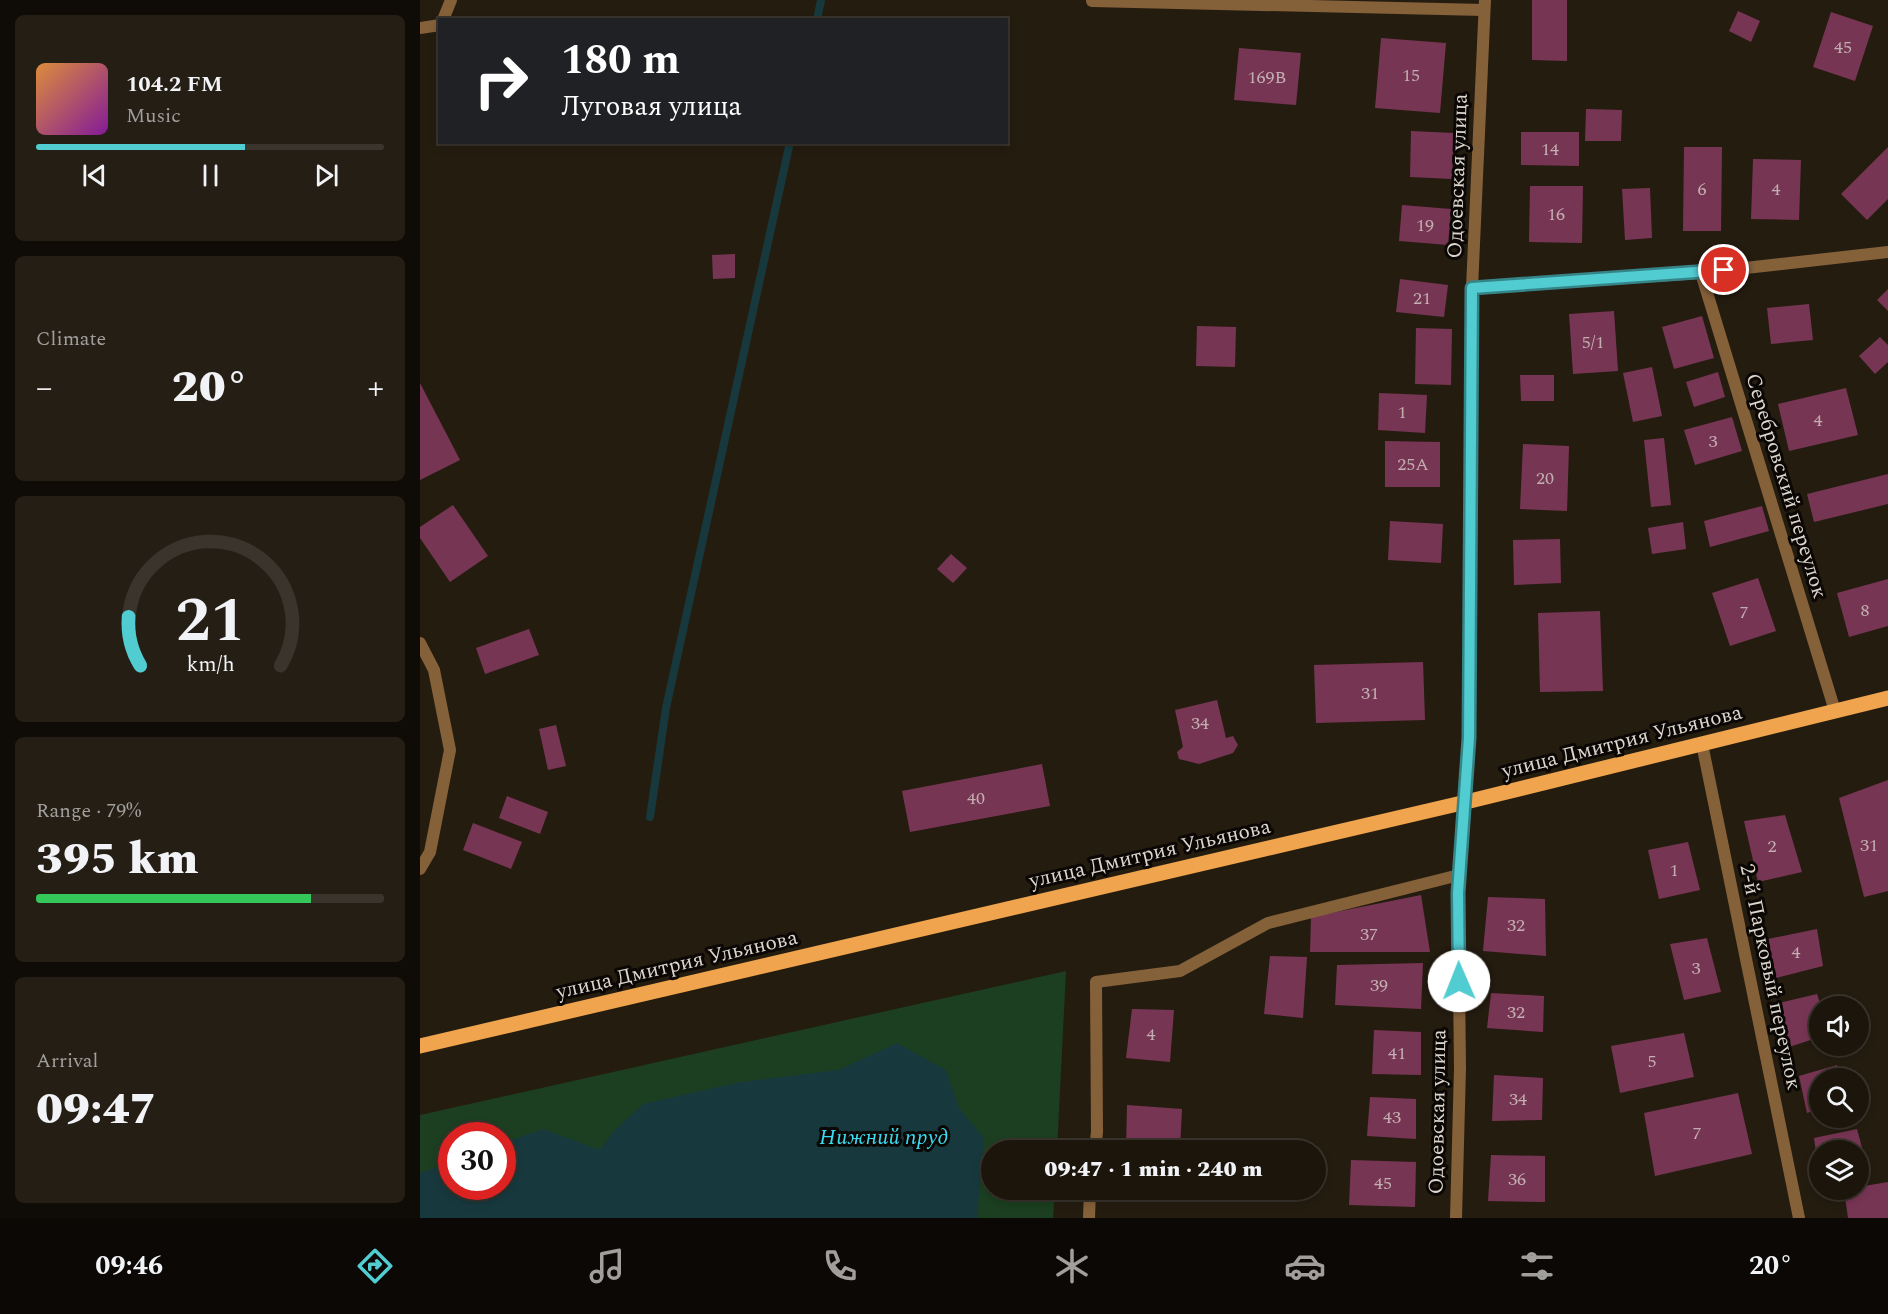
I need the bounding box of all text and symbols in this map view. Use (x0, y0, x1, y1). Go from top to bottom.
text: 180 m (561, 29, 680, 92)
house number: 45 (1834, 34, 1852, 61)
icon: right (462, 42, 540, 120)
house number: 15 (1402, 62, 1420, 89)
house number: 169В (1248, 64, 1286, 91)
text: 104.2 FM (126, 68, 223, 101)
text: Луговая улица (561, 86, 742, 128)
street label: Одоевская улица (1439, 92, 1477, 259)
text: Music (126, 101, 181, 131)
house number: 14 (1541, 136, 1559, 163)
icon: previous (78, 159, 111, 192)
icon: pause (194, 159, 227, 192)
icon: next (310, 159, 343, 192)
house number: 6 (1698, 176, 1707, 203)
house number: 4 (1772, 176, 1781, 203)
house number: 16 (1547, 201, 1565, 228)
house number: 19 (1416, 212, 1434, 239)
pin (1698, 244, 1749, 295)
icon: arrive (1707, 253, 1740, 286)
house number: 21 (1413, 285, 1431, 312)
text: Climate (36, 324, 106, 354)
house number: 5/1 (1582, 329, 1604, 356)
text: 20° (172, 353, 248, 422)
text: − (36, 363, 53, 413)
text: + (367, 363, 384, 413)
street label: Серебровский переулок (1736, 369, 1836, 603)
house number: 1 (1398, 399, 1407, 426)
house number: 4 (1814, 407, 1823, 434)
house number: 3 (1709, 428, 1718, 455)
house number: 25А (1397, 451, 1429, 478)
house number: 20 (1536, 465, 1554, 492)
text: 21 (175, 574, 245, 669)
house number: 8 (1861, 597, 1870, 624)
house number: 7 (1740, 599, 1749, 626)
text: km/h (186, 648, 234, 681)
house number: 31 (1361, 680, 1379, 707)
street label: улица Дмитрия Ульянова (1497, 696, 1746, 788)
house number: 34 (1191, 710, 1209, 737)
house number: 40 (967, 785, 985, 812)
text: Range · 79% (36, 796, 141, 826)
street label: улица Дмитрия Ульянова (1025, 810, 1275, 898)
text: 395 km (36, 825, 198, 894)
house number: 31 (1860, 832, 1878, 859)
house number: 2 (1768, 833, 1777, 860)
house number: 1 (1670, 857, 1679, 884)
street label: 2-й Парковый переулок (1730, 861, 1810, 1093)
house number: 32 (1507, 912, 1525, 939)
street label: улица Дмитрия Ульянова (552, 921, 802, 1009)
house number: 37 (1360, 921, 1378, 948)
house number: 4 (1792, 939, 1801, 966)
position arrow (1427, 949, 1491, 1013)
house number: 3 (1692, 955, 1701, 982)
house number: 39 (1370, 972, 1388, 999)
map controls (1809, 996, 1869, 1200)
button: sound (1809, 996, 1869, 1056)
house number: 32 (1507, 999, 1525, 1026)
house number: 4 (1147, 1021, 1156, 1048)
street label: Одоевская улица (1421, 1028, 1455, 1195)
house number: 41 (1388, 1040, 1406, 1067)
text: Arrival (36, 1046, 98, 1076)
house number: 5 (1648, 1048, 1657, 1075)
button: search (1809, 1068, 1869, 1128)
text: 09:47 (36, 1075, 157, 1144)
house number: 34 (1509, 1086, 1527, 1113)
house number: 43 (1383, 1104, 1401, 1131)
house number: 7 (1693, 1120, 1702, 1147)
water label: Нижний пруд (819, 1121, 949, 1154)
speed limit sign: 30 (438, 1122, 516, 1200)
button: layers (1809, 1140, 1869, 1200)
text: 09:47 · 1 min · 240 m (1044, 1153, 1263, 1186)
house number: 36 (1508, 1166, 1526, 1193)
house number: 45 (1374, 1170, 1392, 1197)
text: 09:46 (95, 1245, 163, 1287)
icon: directions (354, 1245, 396, 1287)
icon: music (586, 1245, 628, 1287)
icon: phone (819, 1245, 861, 1287)
icon: climate (1051, 1245, 1093, 1287)
icon: car (1284, 1245, 1326, 1287)
icon: filters (1516, 1245, 1558, 1287)
text: 20° (1749, 1245, 1793, 1287)

